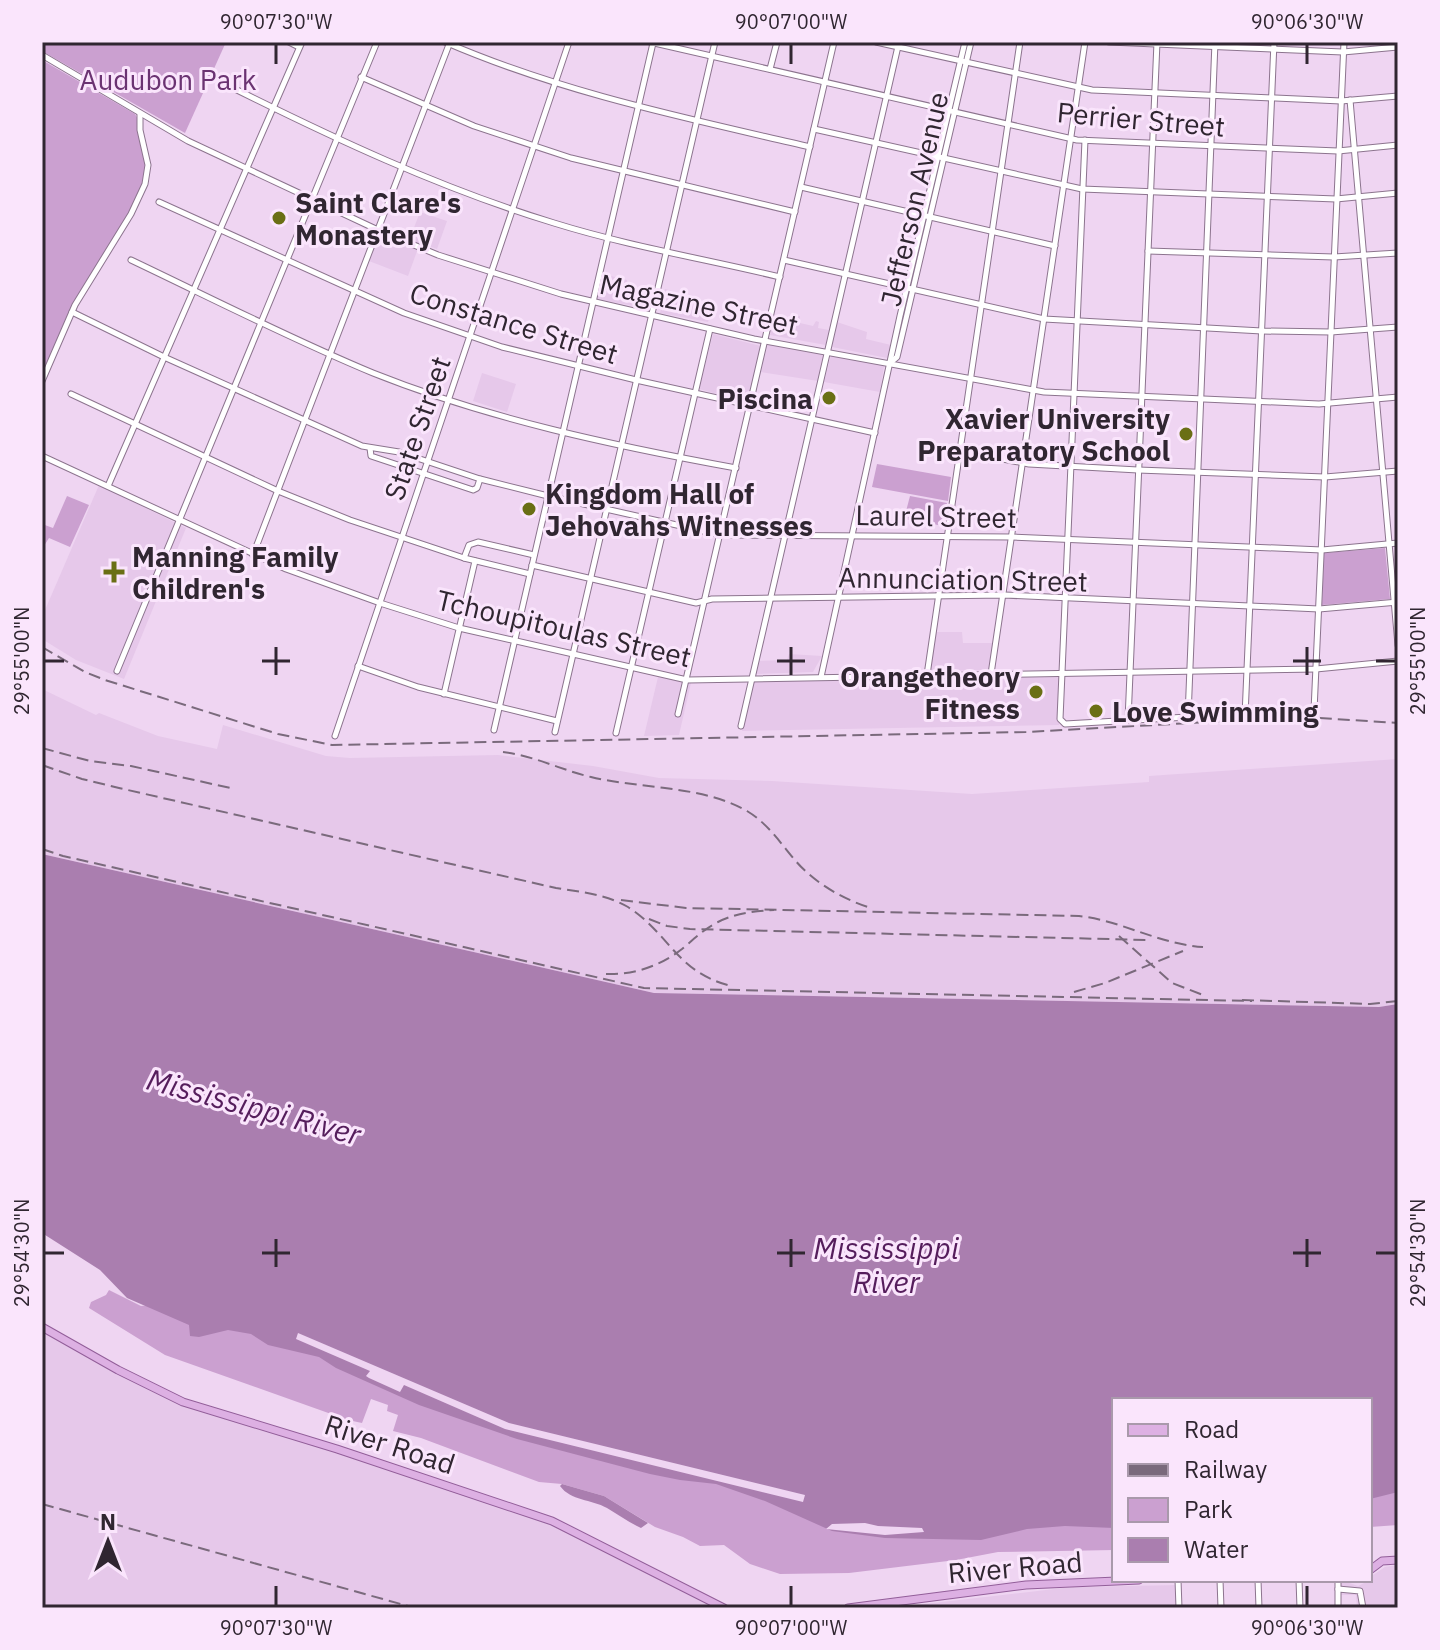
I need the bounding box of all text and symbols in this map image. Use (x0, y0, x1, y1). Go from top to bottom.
text: 90°07'30"W (220, 8, 333, 35)
text: 90°07'00"W (735, 8, 848, 35)
text: 90°06'30"W (1251, 8, 1364, 35)
park label: Audubon Park (79, 61, 257, 98)
street label: Jefferson Avenue (871, 88, 957, 310)
street label: Perrier Street (1056, 93, 1226, 145)
place label: Saint Clare's Monastery (295, 184, 461, 253)
marker: Saint Clare's Monastery (270, 209, 288, 227)
street label: Magazine Street (596, 265, 802, 343)
street label: Constance Street (405, 274, 623, 372)
street label: State Street (375, 351, 459, 505)
place label: Piscina (717, 380, 813, 417)
marker: Piscina (820, 389, 838, 407)
place label: Xavier University Preparatory School (917, 400, 1170, 469)
marker: Xavier University Preparatory School (1177, 425, 1195, 443)
place label: Kingdom Hall of Jehovahs Witnesses (545, 475, 813, 544)
street label: Laurel Street (855, 496, 1017, 536)
marker: Kingdom Hall of Jehovahs Witnesses (520, 500, 538, 518)
place label: Manning Family Children's (132, 538, 339, 607)
street label: Annunciation Street (838, 558, 1088, 600)
marker: Manning Family Children's (103, 561, 125, 583)
street label: Tchoupitoulas Street (433, 581, 695, 675)
text: 29°55'00"N (8, 607, 35, 715)
text: 29°55'00"N (1404, 607, 1431, 715)
place label: Orangetheory Fitness (840, 658, 1020, 727)
marker: Orangetheory Fitness (1027, 683, 1045, 701)
place label: Love Swimming (1112, 693, 1319, 730)
marker: Love Swimming (1087, 702, 1105, 720)
water label: Mississippi River (143, 1059, 366, 1154)
text: 29°54'30"N (8, 1199, 35, 1307)
text: 29°54'30"N (1404, 1199, 1431, 1307)
water label: Mississippi River (813, 1228, 959, 1301)
legend (1112, 1398, 1372, 1582)
street label: River Road (320, 1406, 460, 1482)
text: Road (1184, 1413, 1239, 1445)
text: Railway (1184, 1453, 1267, 1485)
text: Park (1184, 1493, 1233, 1525)
north arrow (68, 1502, 148, 1582)
text: N (100, 1507, 116, 1536)
text: Water (1184, 1533, 1248, 1565)
street label: River Road (946, 1543, 1084, 1591)
text: 90°07'30"W (220, 1614, 333, 1641)
text: 90°07'00"W (735, 1614, 848, 1641)
text: 90°06'30"W (1251, 1614, 1364, 1641)

